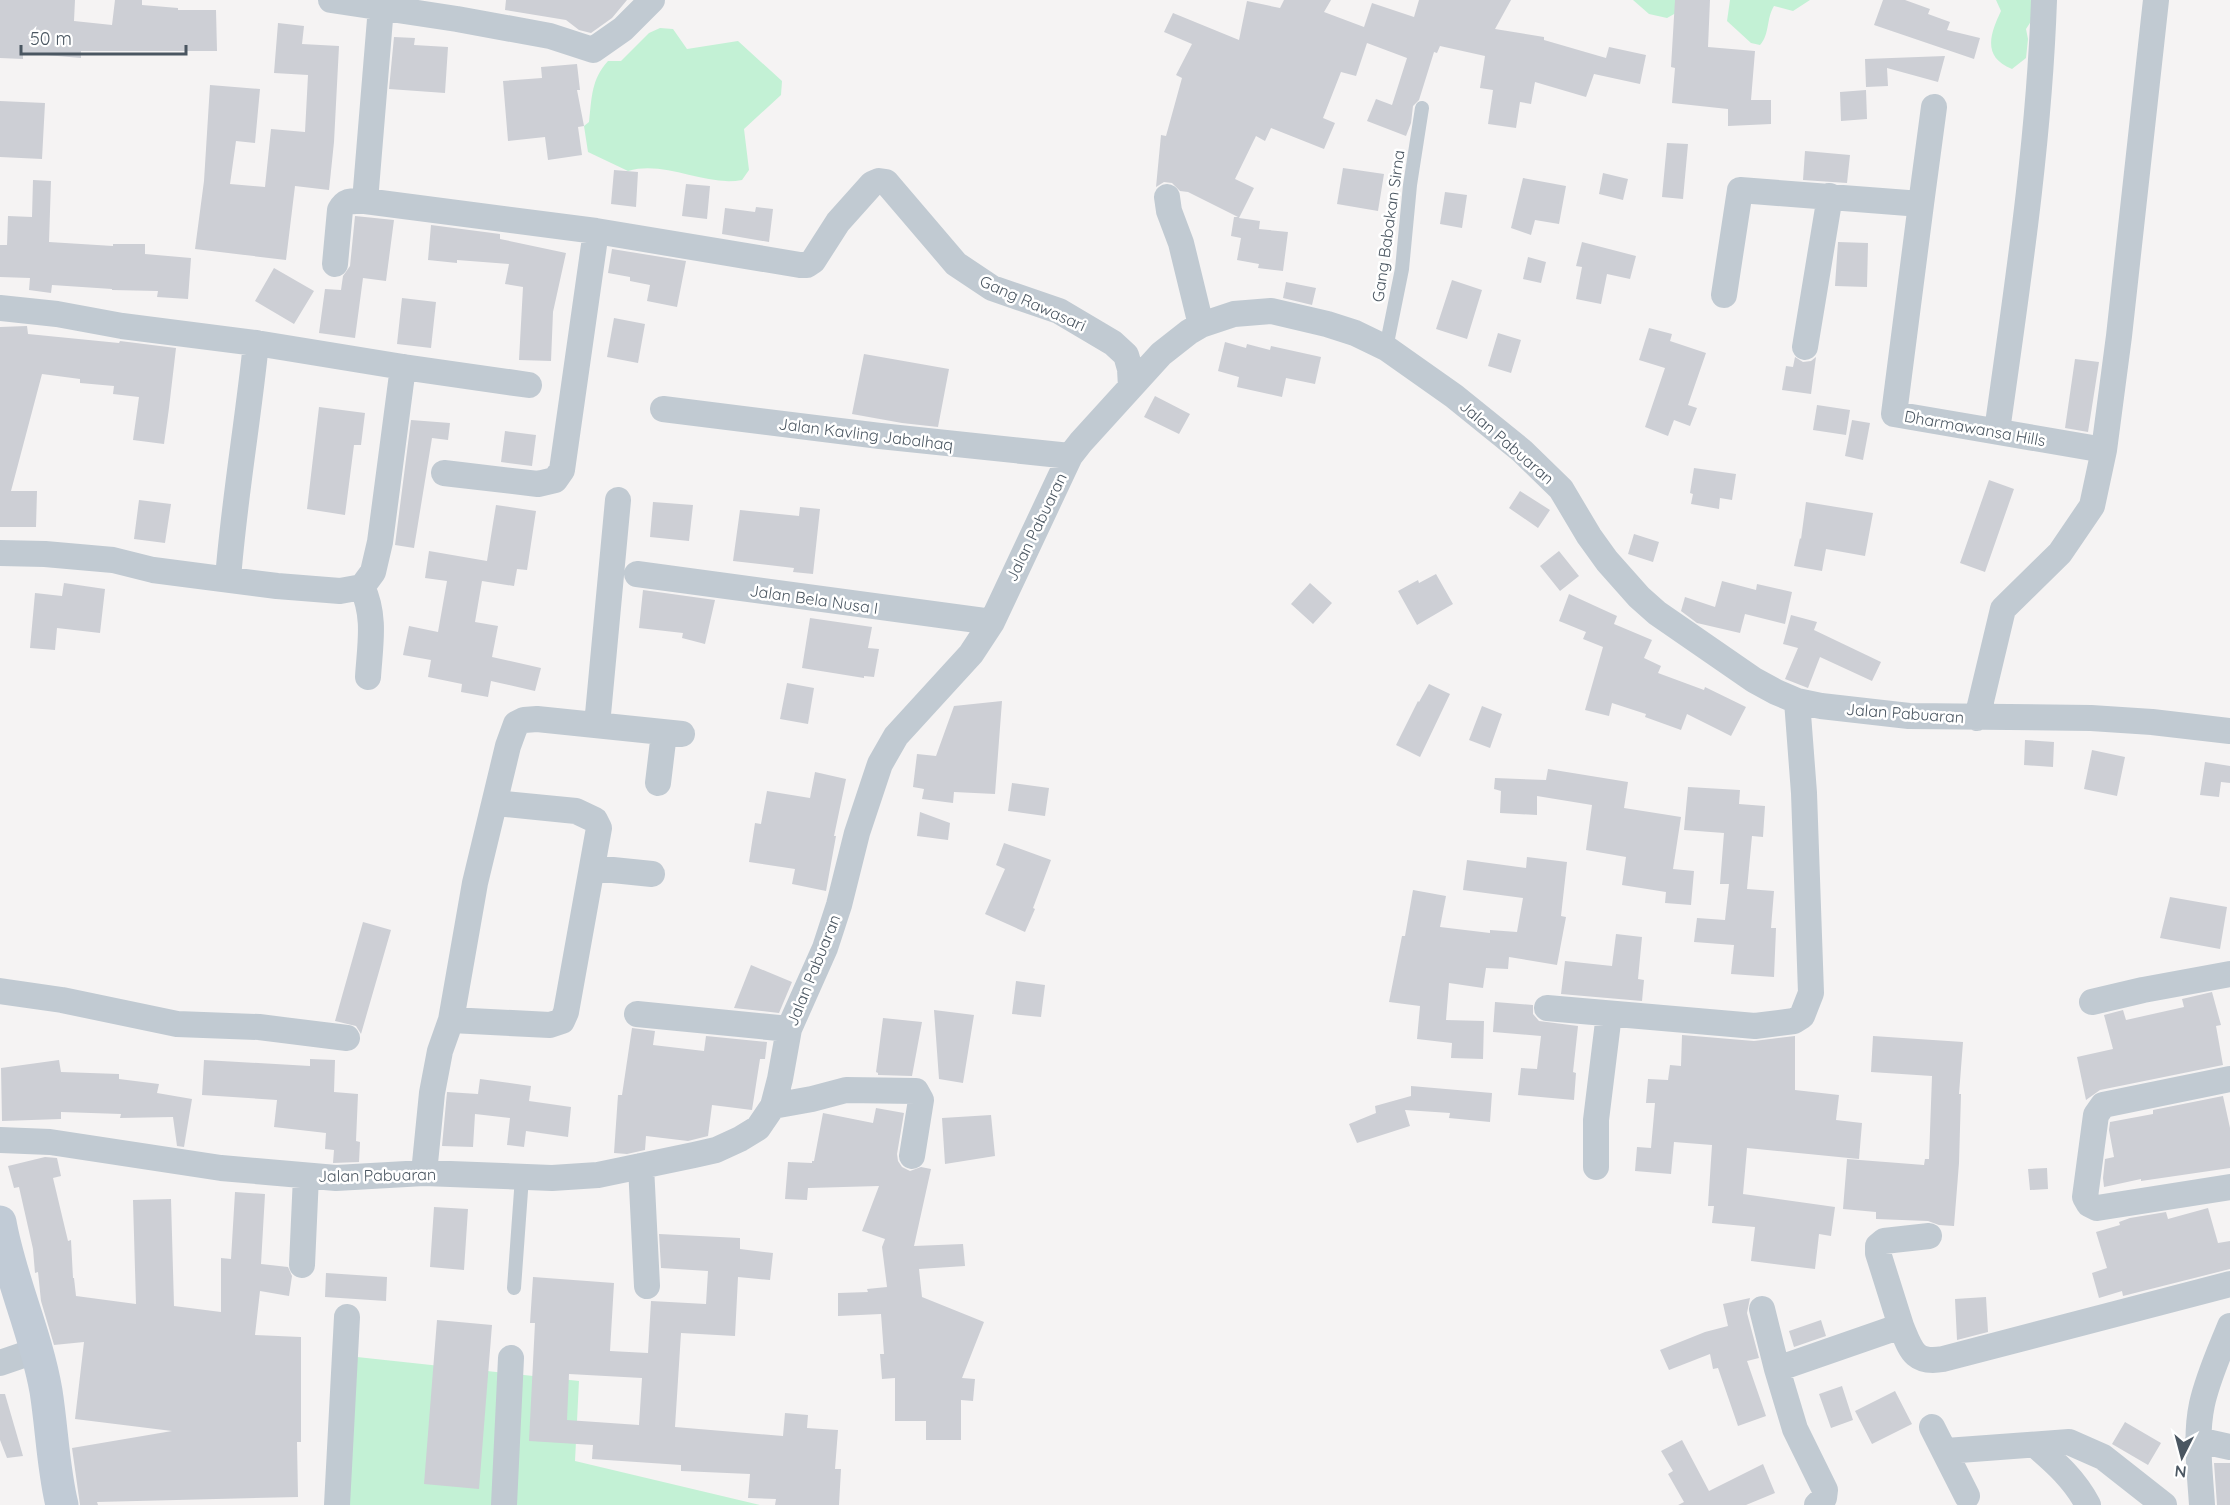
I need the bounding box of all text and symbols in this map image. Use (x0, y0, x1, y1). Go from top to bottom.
scale bar (21, 18, 186, 56)
text: 50 m (30, 27, 72, 50)
street label: Gang Babakan Sirna (1367, 149, 1409, 303)
street label: Gang Rawasari (977, 271, 1089, 335)
street label: Jalan Pabuaran (1456, 396, 1558, 488)
street label: Dharmawansa Hills (1903, 406, 2047, 450)
street label: Jalan Kavling Jabalhaq (778, 413, 954, 455)
street label: Jalan Pabuaran (1001, 469, 1071, 585)
street label: Jalan Bela Nusa I (748, 580, 880, 618)
street label: Jalan Pabuaran (1845, 699, 1965, 727)
street label: Jalan Pabuaran (782, 911, 844, 1029)
street label: Jalan Pabuaran (318, 1164, 436, 1186)
north arrow (2152, 1427, 2212, 1487)
text: N (2174, 1461, 2187, 1482)

